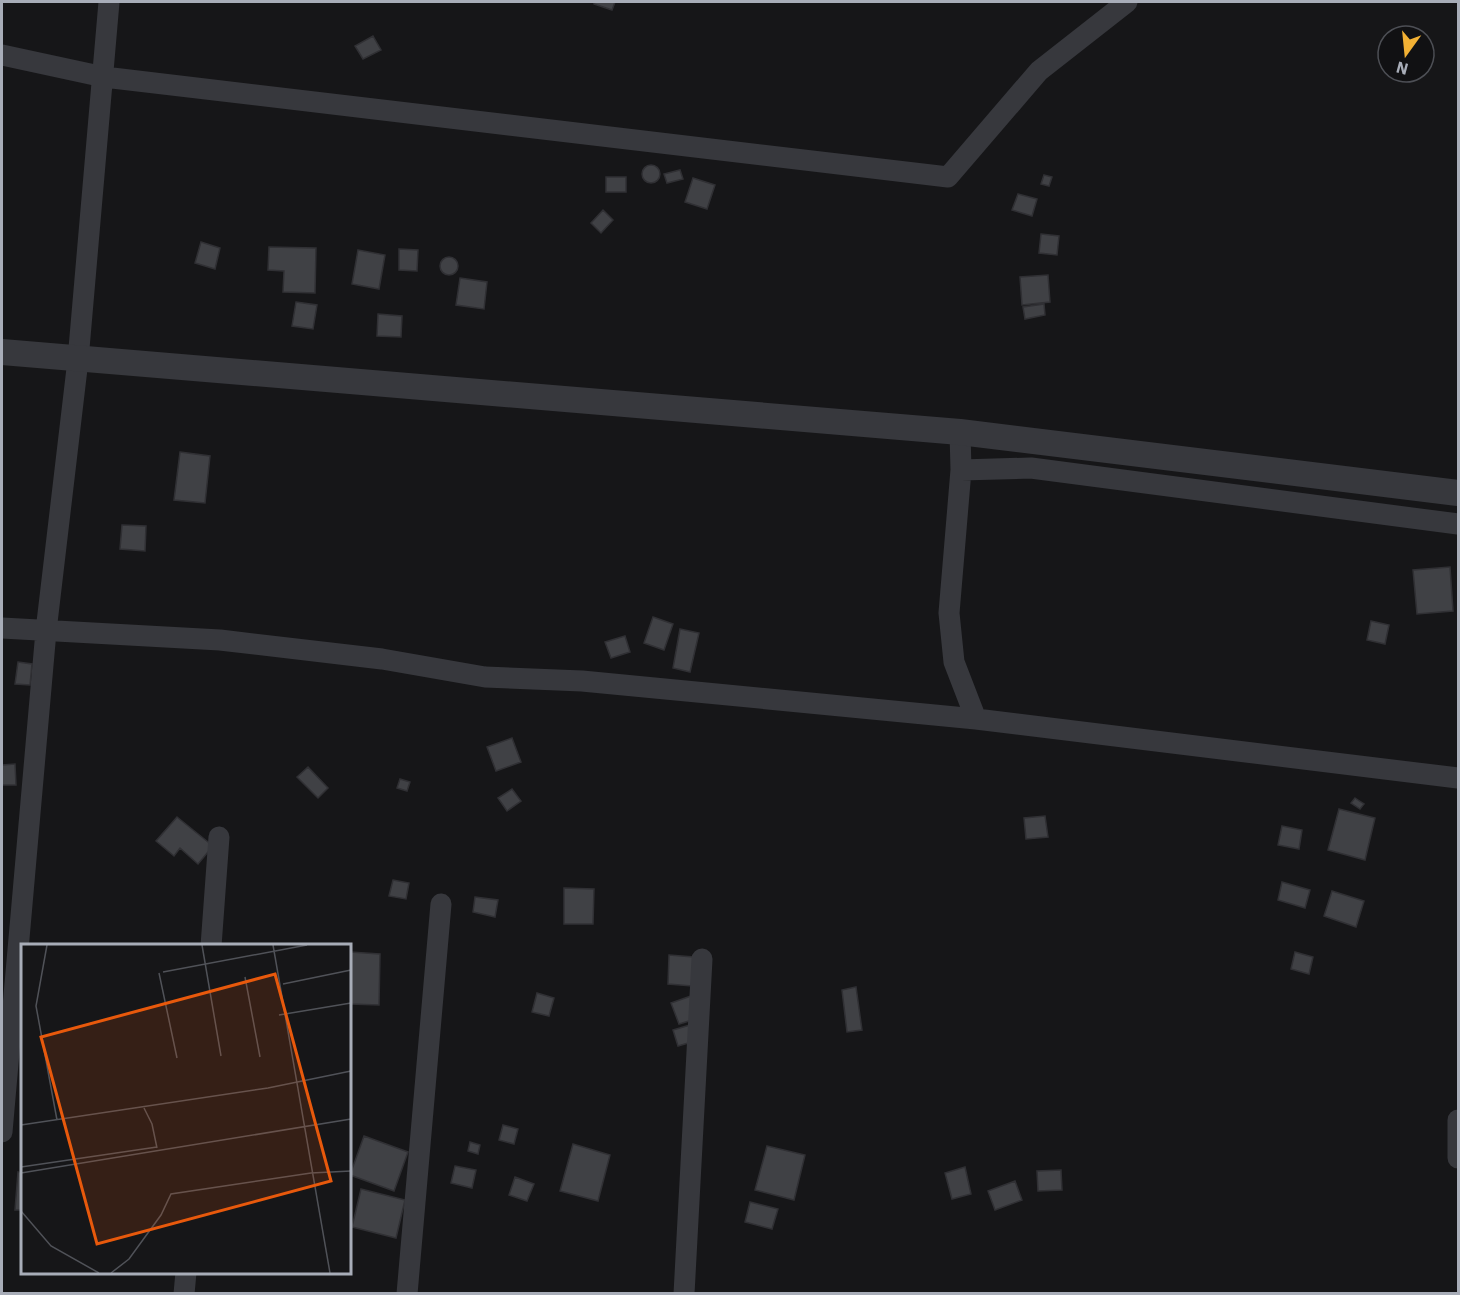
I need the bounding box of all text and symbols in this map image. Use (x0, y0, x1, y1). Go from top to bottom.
north arrow (1376, 24, 1436, 84)
text: N (1394, 57, 1410, 80)
inset map (21, 944, 351, 1274)

